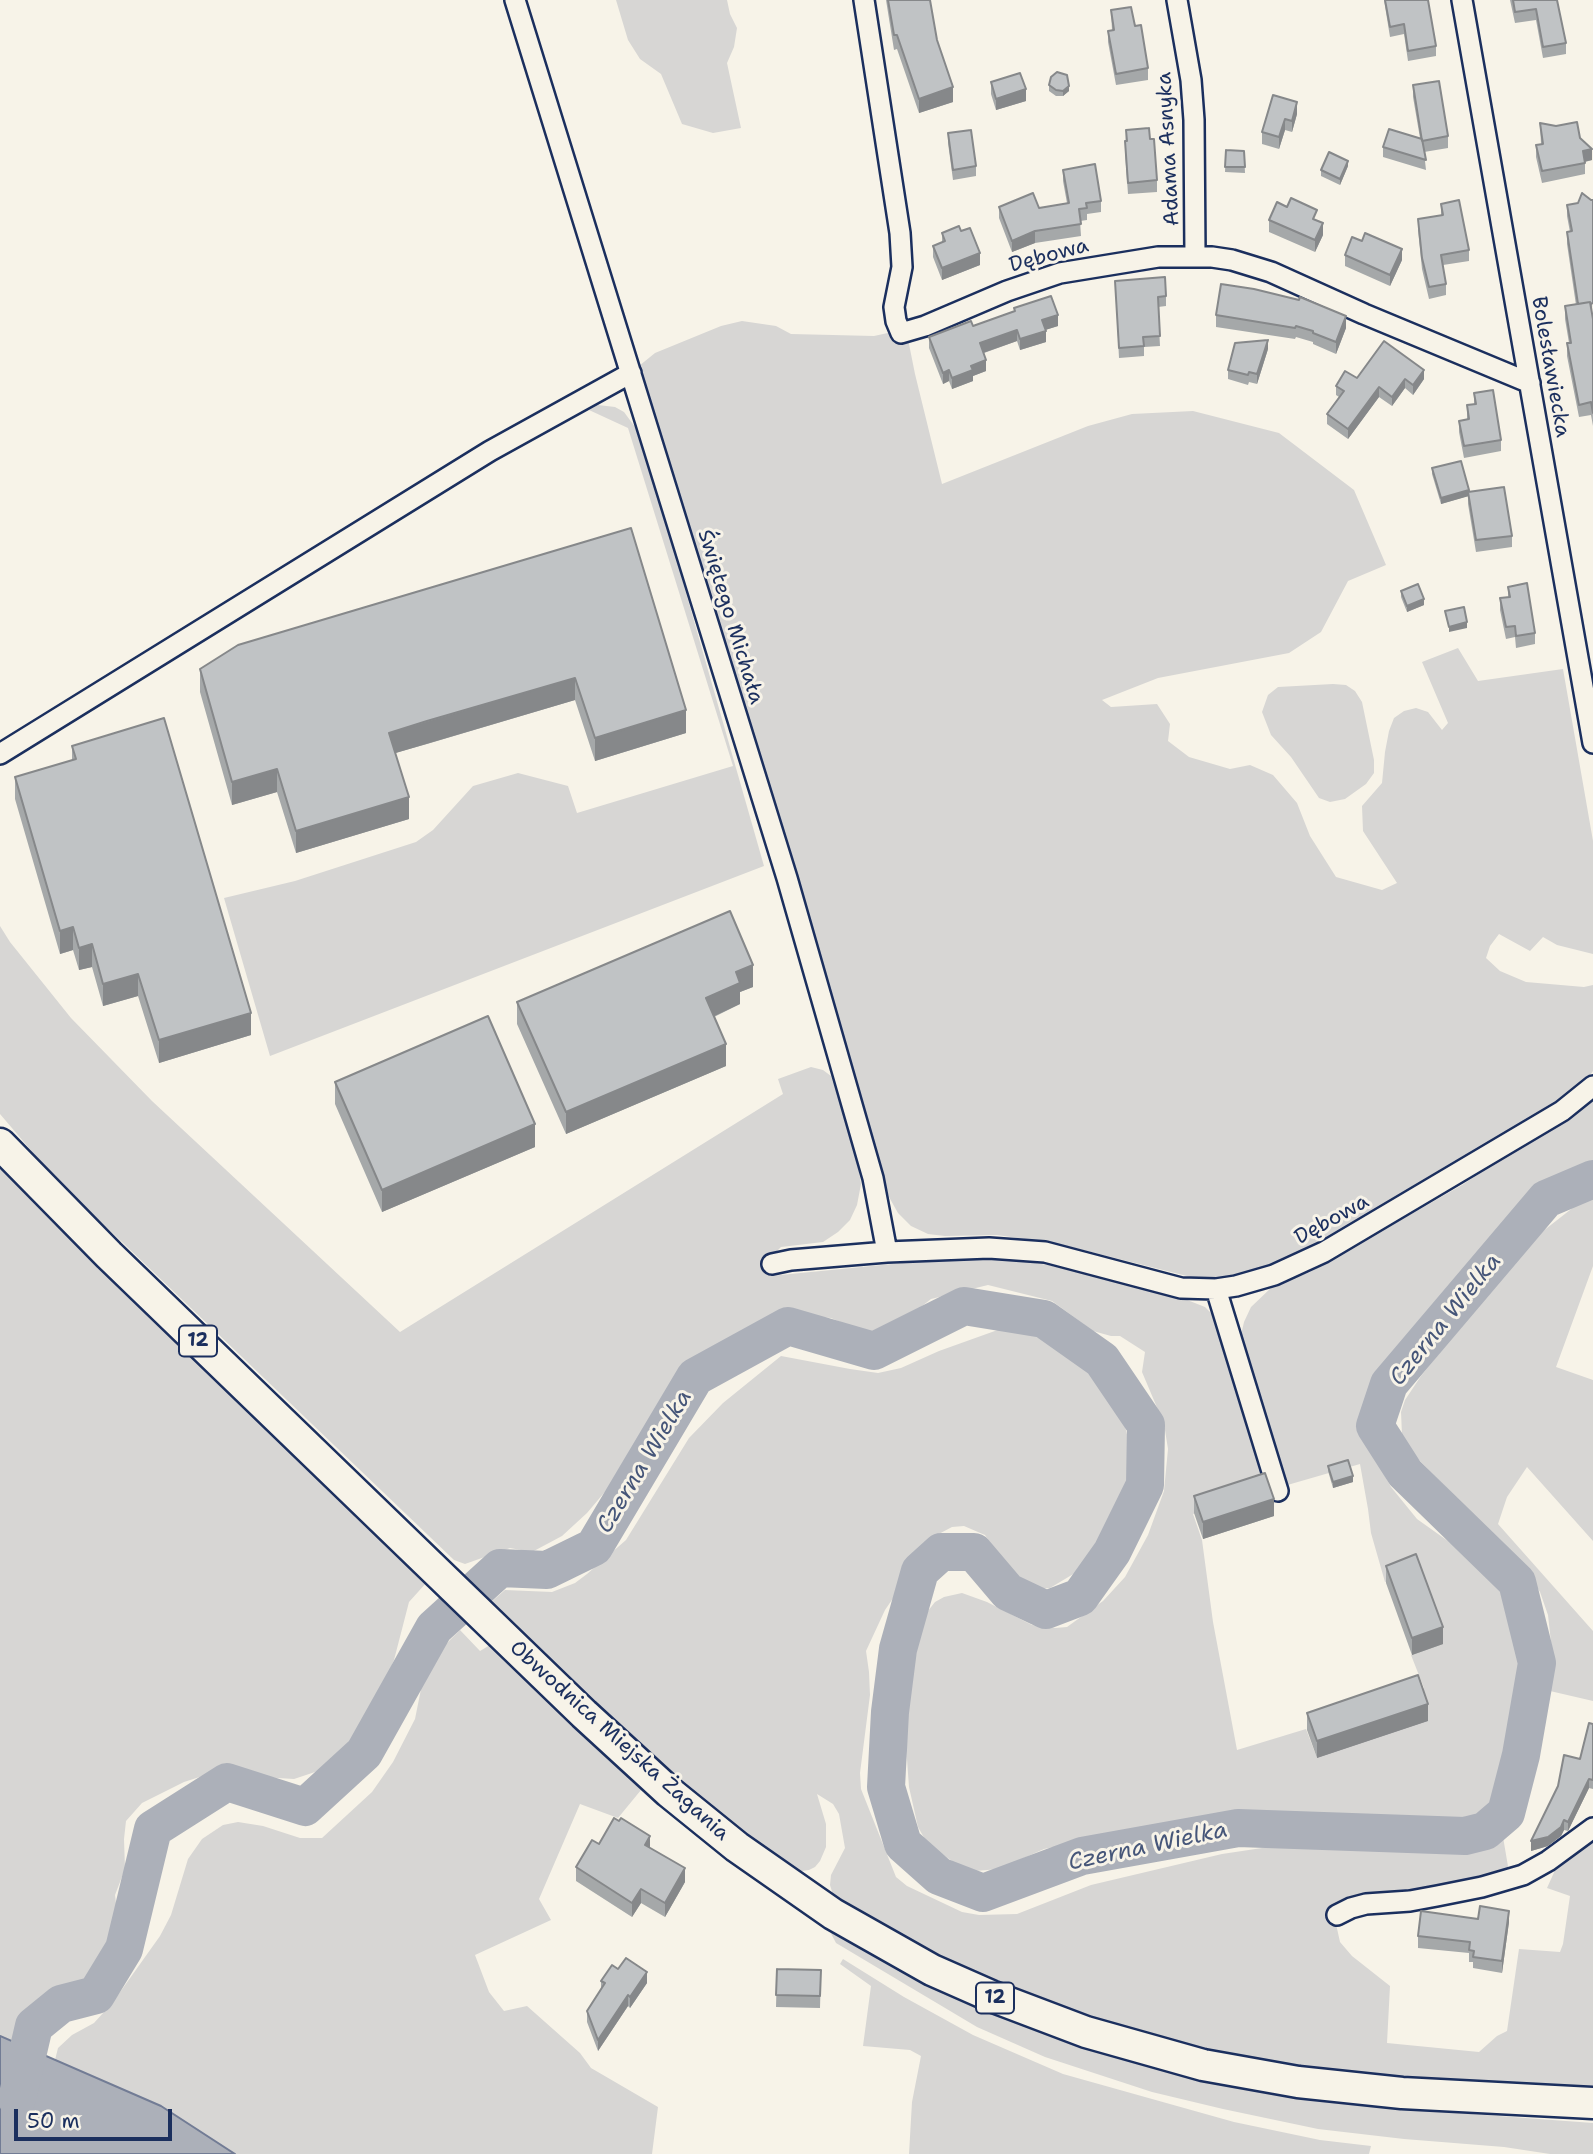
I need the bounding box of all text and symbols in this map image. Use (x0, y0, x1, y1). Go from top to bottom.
street label: Adama Asnyka (1152, 71, 1186, 227)
street label: Dębowa (1007, 233, 1091, 279)
street label: Bolesławiecka (1525, 295, 1575, 439)
street label: Świętego Michała (691, 527, 769, 707)
street label: Dębowa (1290, 1189, 1374, 1251)
water label: Czerna Wielka (1384, 1248, 1508, 1392)
road number: 12 (179, 1326, 217, 1357)
water label: Czerna Wielka (591, 1385, 699, 1539)
street label: Obwodnica Miejska Żagania (504, 1636, 734, 1846)
water label: Czerna Wielka (1066, 1817, 1230, 1877)
road number: 12 (976, 1982, 1014, 2014)
scale bar (18, 2094, 175, 2138)
text: 50 m (27, 2107, 80, 2135)

